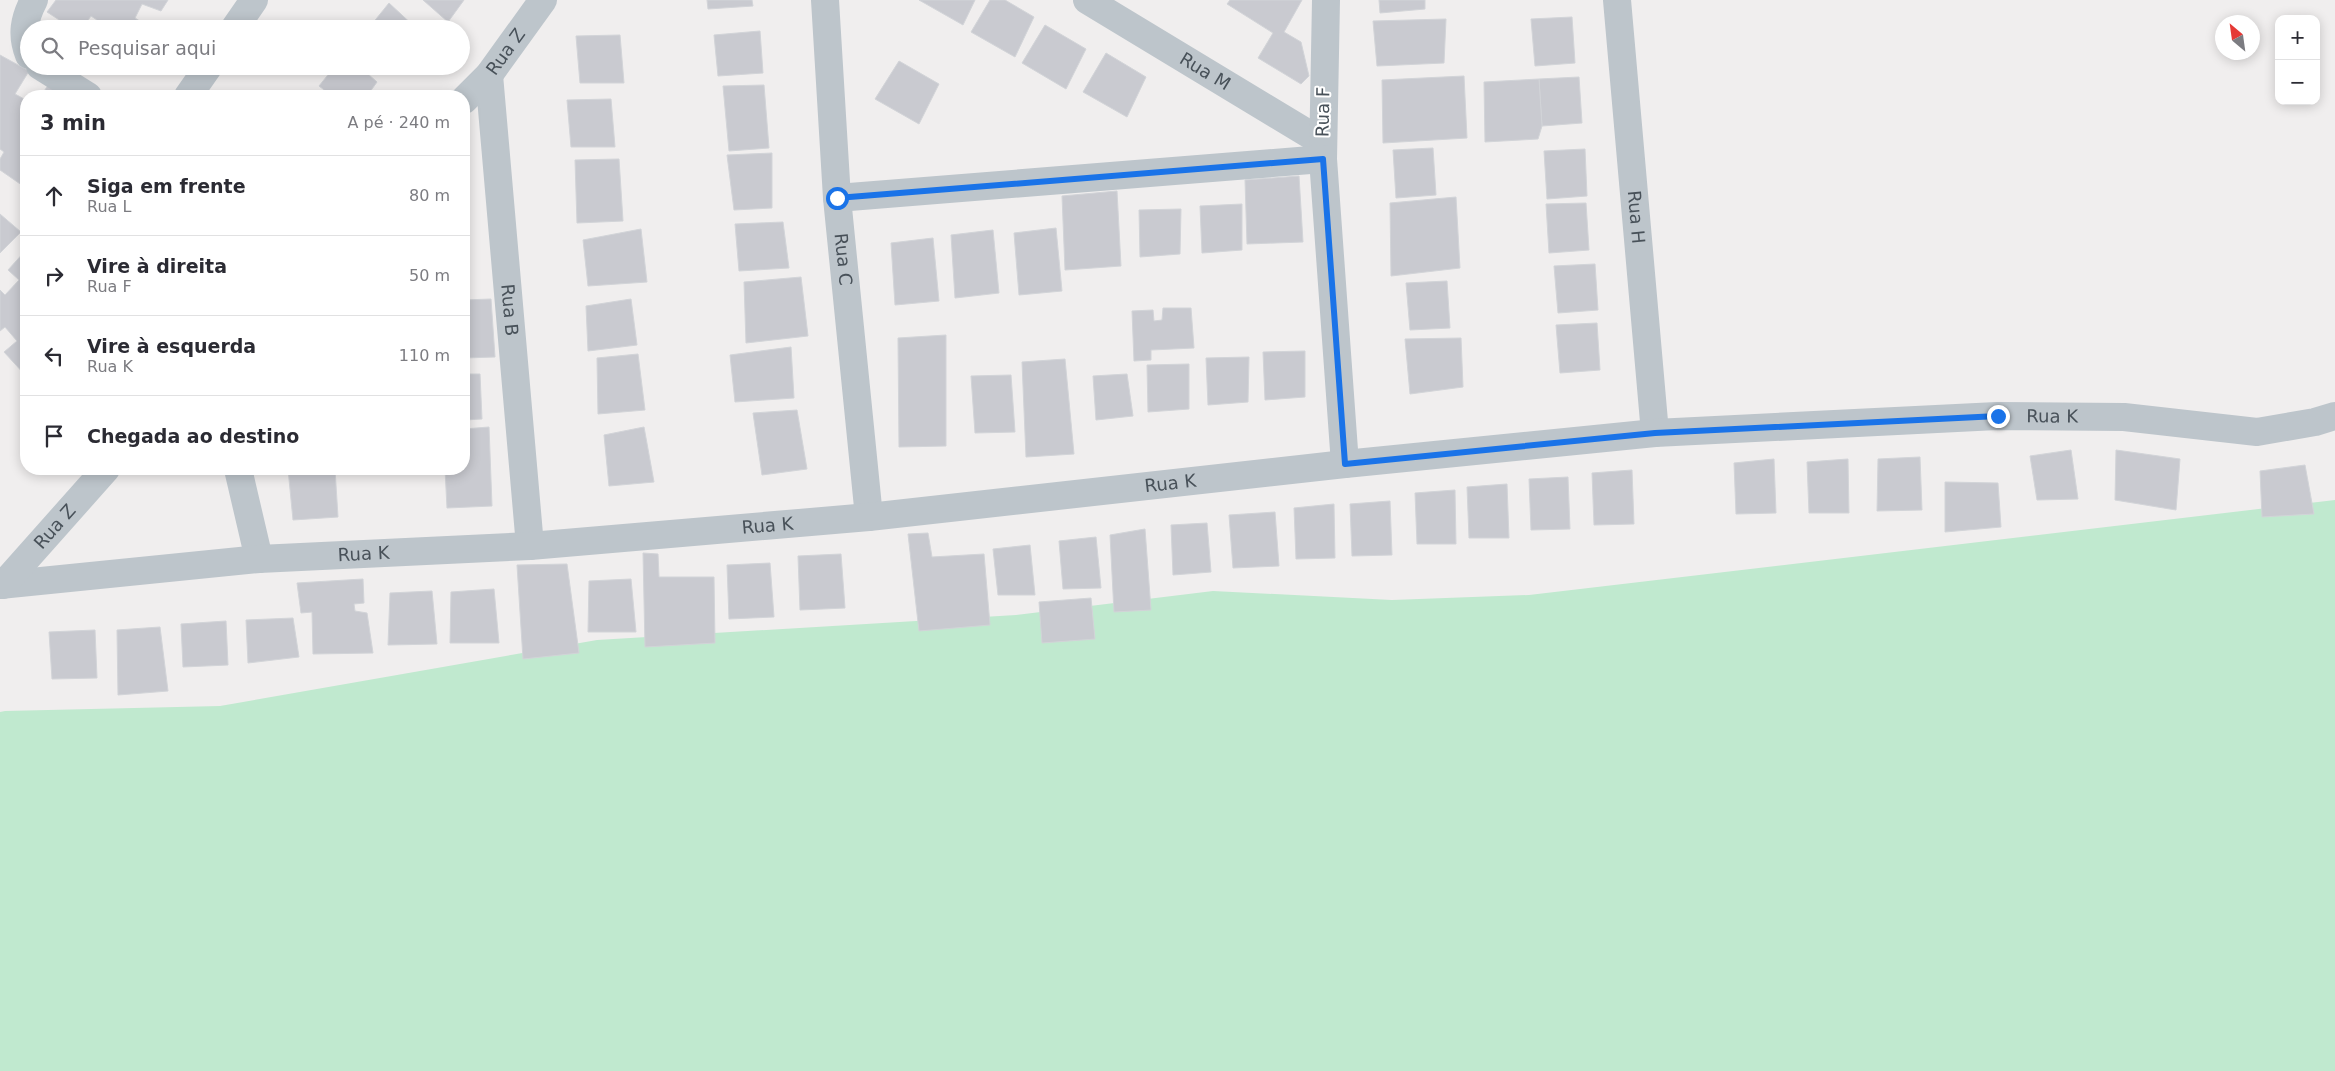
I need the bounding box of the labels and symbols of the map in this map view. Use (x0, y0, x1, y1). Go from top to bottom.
north arrow (2215, 15, 2260, 60)
street label: Rua Z (482, 24, 529, 79)
street label: Rua M (1176, 48, 1235, 94)
street label: Rua F (1312, 87, 1333, 137)
route start (826, 187, 849, 210)
street label: Rua H (1624, 190, 1649, 245)
street label: Rua C (831, 232, 857, 286)
street label: Rua B (497, 283, 523, 337)
route end (1987, 405, 2010, 428)
street label: Rua K (2026, 405, 2079, 427)
street label: Rua K (1143, 470, 1198, 496)
street label: Rua Z (29, 500, 80, 553)
street label: Rua K (741, 512, 795, 538)
street label: Rua K (337, 542, 391, 565)

